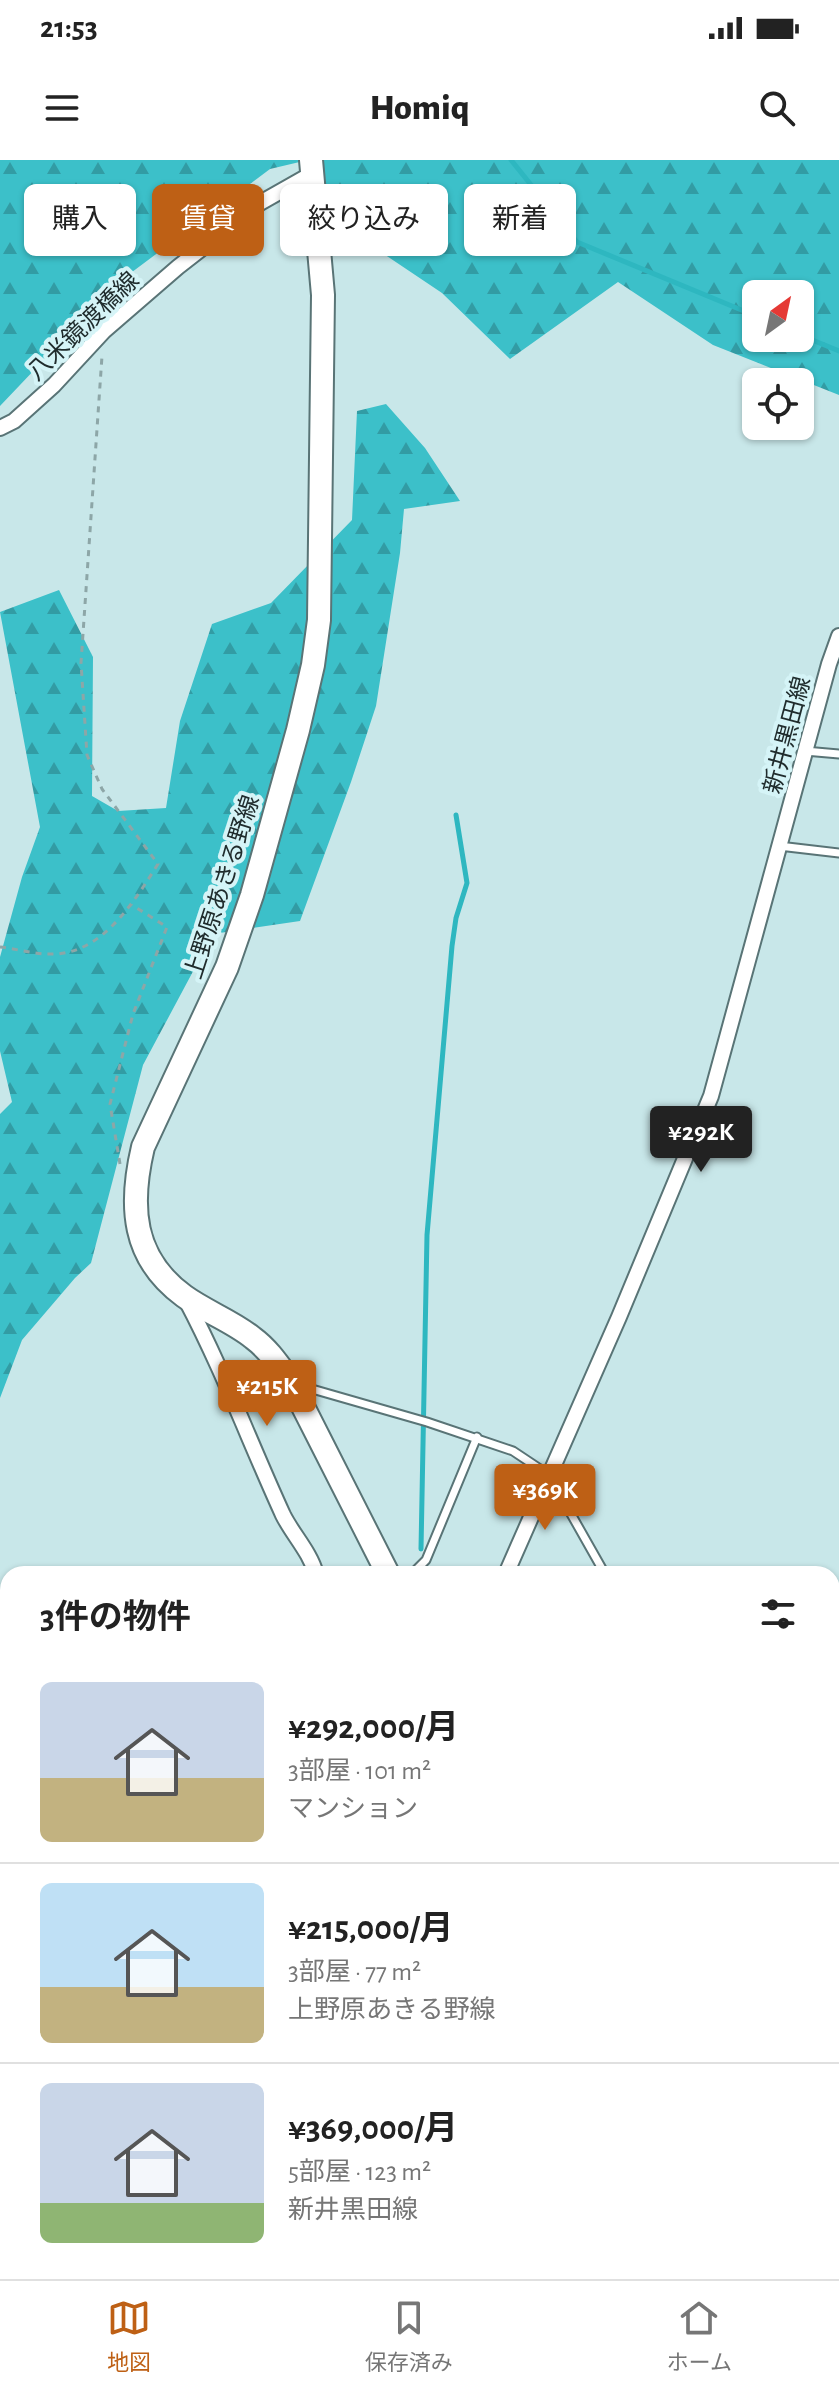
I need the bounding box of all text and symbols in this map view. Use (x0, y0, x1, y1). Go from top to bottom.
text: 21:53 (40, 13, 98, 43)
icon: menu (40, 86, 84, 130)
icon: search (755, 86, 799, 130)
text: Homiq (369, 90, 470, 126)
chip: 購入 (24, 184, 136, 256)
chip: 賃貸 (152, 184, 264, 256)
chip: 絞り込み (280, 184, 448, 256)
chip: 新着 (464, 184, 576, 256)
street label: 八米鏡渡橋線 (22, 267, 144, 385)
north arrow (742, 280, 814, 352)
map controls (742, 280, 814, 440)
button: locate (742, 368, 814, 440)
street label: 新井黒田線 (759, 674, 815, 796)
street label: 上野原あきる野線 (180, 792, 264, 982)
pin: ¥292K (645, 1106, 757, 1174)
text: ¥292K (668, 1119, 734, 1145)
pin: ¥215K (211, 1360, 323, 1428)
text: ¥215K (236, 1373, 298, 1399)
pin: ¥369K (489, 1464, 601, 1532)
text: ¥369K (512, 1477, 578, 1503)
icon: filters (756, 1592, 800, 1636)
text: 3件の物件 (40, 1601, 191, 1635)
text: ¥292,000/月 (288, 1711, 459, 1745)
icon: home (104, 1714, 200, 1810)
text: 3部屋 · 101 m² (288, 1758, 431, 1784)
text: マンション (288, 1796, 418, 1822)
text: ¥215,000/月 (288, 1912, 453, 1946)
icon: home (104, 1915, 200, 2011)
text: 3部屋 · 77 m² (288, 1959, 421, 1985)
text: 上野原あきる野線 (288, 1997, 495, 2023)
text: ¥369,000/月 (288, 2112, 458, 2146)
icon: home (104, 2115, 200, 2211)
text: 5部屋 · 123 m² (288, 2159, 431, 2185)
text: 新井黒田線 (288, 2197, 418, 2223)
tab: 地図 (107, 2296, 151, 2376)
tab: 保存済み (365, 2296, 453, 2376)
tab: ホーム (667, 2296, 732, 2376)

